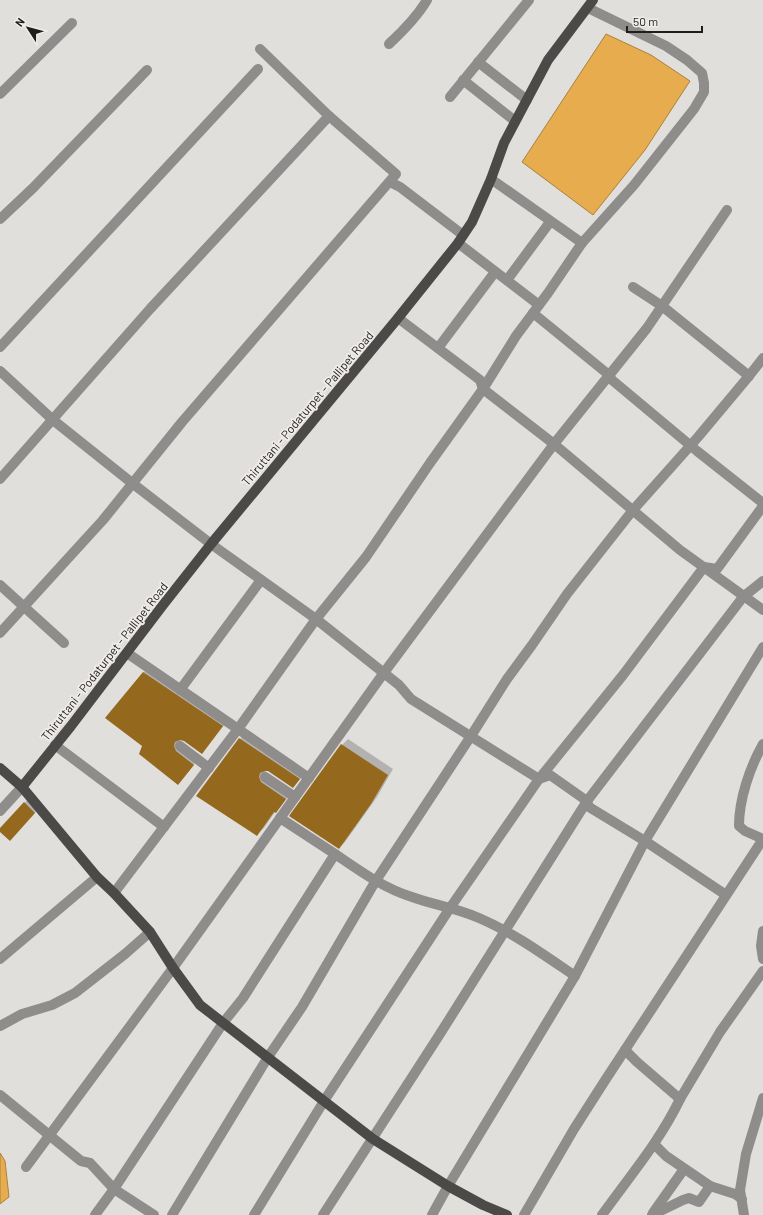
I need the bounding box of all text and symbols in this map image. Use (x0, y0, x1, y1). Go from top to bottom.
north arrow (8, 8, 48, 48)
scale bar (627, 8, 702, 34)
text: 50 m (633, 14, 658, 28)
text: N (12, 15, 27, 29)
street label: Thiruttani - Podaturpet - Pallipet Road (238, 328, 376, 488)
street label: Thiruttani - Podaturpet - Pallipet Road (38, 579, 170, 743)

